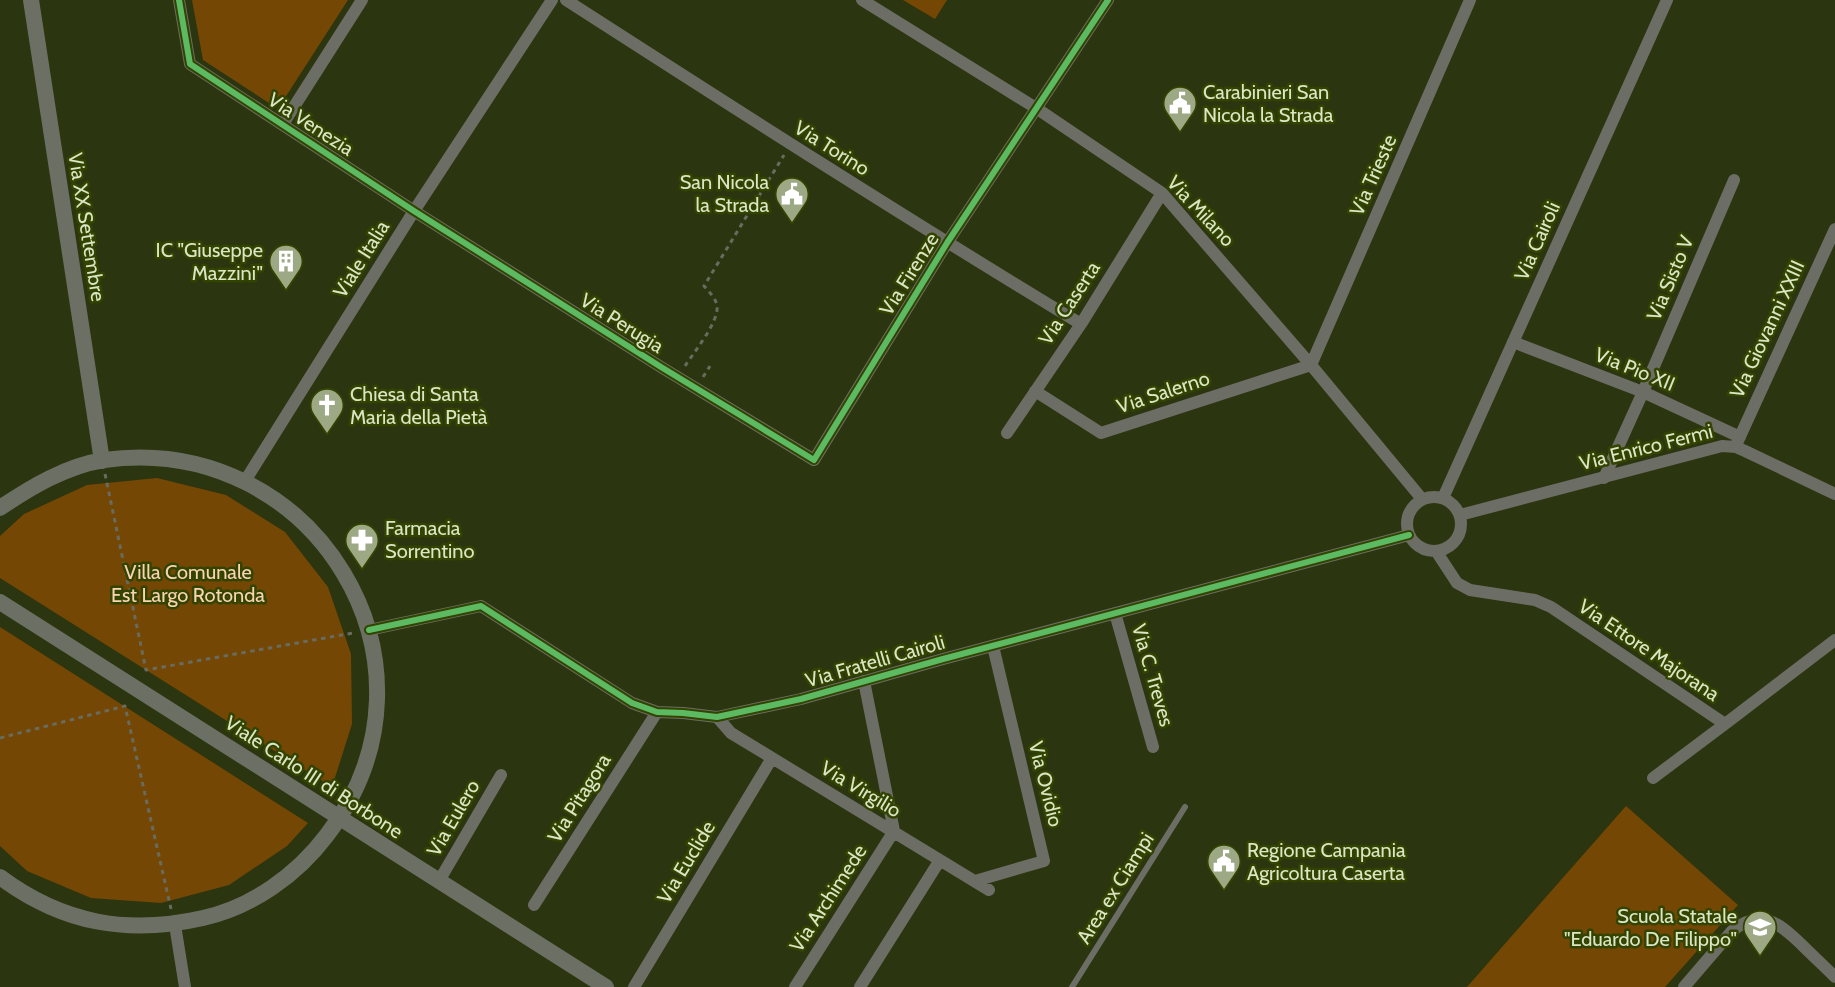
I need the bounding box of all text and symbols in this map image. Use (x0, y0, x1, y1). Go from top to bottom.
place label: Carabinieri San Nicola la Strada (1203, 80, 1334, 127)
public building icon: Carabinieri San Nicola la Strada (1162, 85, 1198, 132)
street label: Via Venezia (264, 87, 359, 161)
street label: Via Torino (790, 116, 874, 180)
street label: Via Trieste (1344, 131, 1402, 219)
street label: Via XX Settembre (63, 151, 111, 303)
place label: San Nicola la Strada (680, 170, 769, 217)
street label: Via Milano (1162, 171, 1240, 251)
public building icon: San Nicola la Strada (774, 176, 810, 223)
street label: Via Cairoli (1509, 198, 1565, 284)
street label: Viale Italia (328, 216, 394, 302)
street label: Via Firenze (874, 228, 944, 320)
street label: Via Sisto V (1641, 231, 1699, 324)
place label: IC "Giuseppe Mazzini" (156, 238, 263, 285)
building icon: IC "Giuseppe Mazzini" (268, 243, 304, 290)
street label: Via Caserta (1033, 256, 1105, 349)
street label: Via Giovanni XXIII (1725, 256, 1809, 402)
street label: Via Perugia (576, 288, 668, 358)
street label: Via Pio XII (1591, 342, 1679, 396)
street label: Via Salerno (1114, 366, 1212, 418)
place label: Chiesa di Santa Maria della Pietà (350, 382, 488, 429)
church icon: Chiesa di Santa Maria della Pietà (309, 387, 345, 434)
street label: Via Enrico Fermi (1577, 419, 1715, 475)
place label: Farmacia Sorrentino (385, 516, 474, 563)
pharmacy icon: Farmacia Sorrentino (344, 522, 380, 569)
park label: Villa Comunale Est Largo Rotonda (111, 560, 265, 607)
street label: Via Ettore Majorana (1574, 594, 1724, 706)
street label: Via C. Treves (1127, 621, 1179, 729)
street label: Via Fratelli Cairoli (803, 630, 947, 692)
street label: Viale Carlo III di Borbone (221, 711, 407, 843)
street label: Via Ovidio (1024, 739, 1068, 829)
street label: Via Pitagora (542, 749, 616, 847)
street label: Via Virgilio (816, 756, 906, 822)
street label: Via Eulero (421, 775, 485, 861)
street label: Via Euclide (652, 816, 720, 908)
street label: Area ex Ciampi (1071, 828, 1159, 948)
place label: Regione Campania Agricoltura Caserta (1247, 838, 1406, 885)
street label: Via Archimede (784, 840, 872, 956)
public building icon: Regione Campania Agricoltura Caserta (1206, 843, 1242, 890)
place label: Scuola Statale "Eduardo De Filippo" (1564, 904, 1737, 951)
school or university icon: Scuola Statale "Eduardo De Filippo" (1742, 909, 1778, 956)

